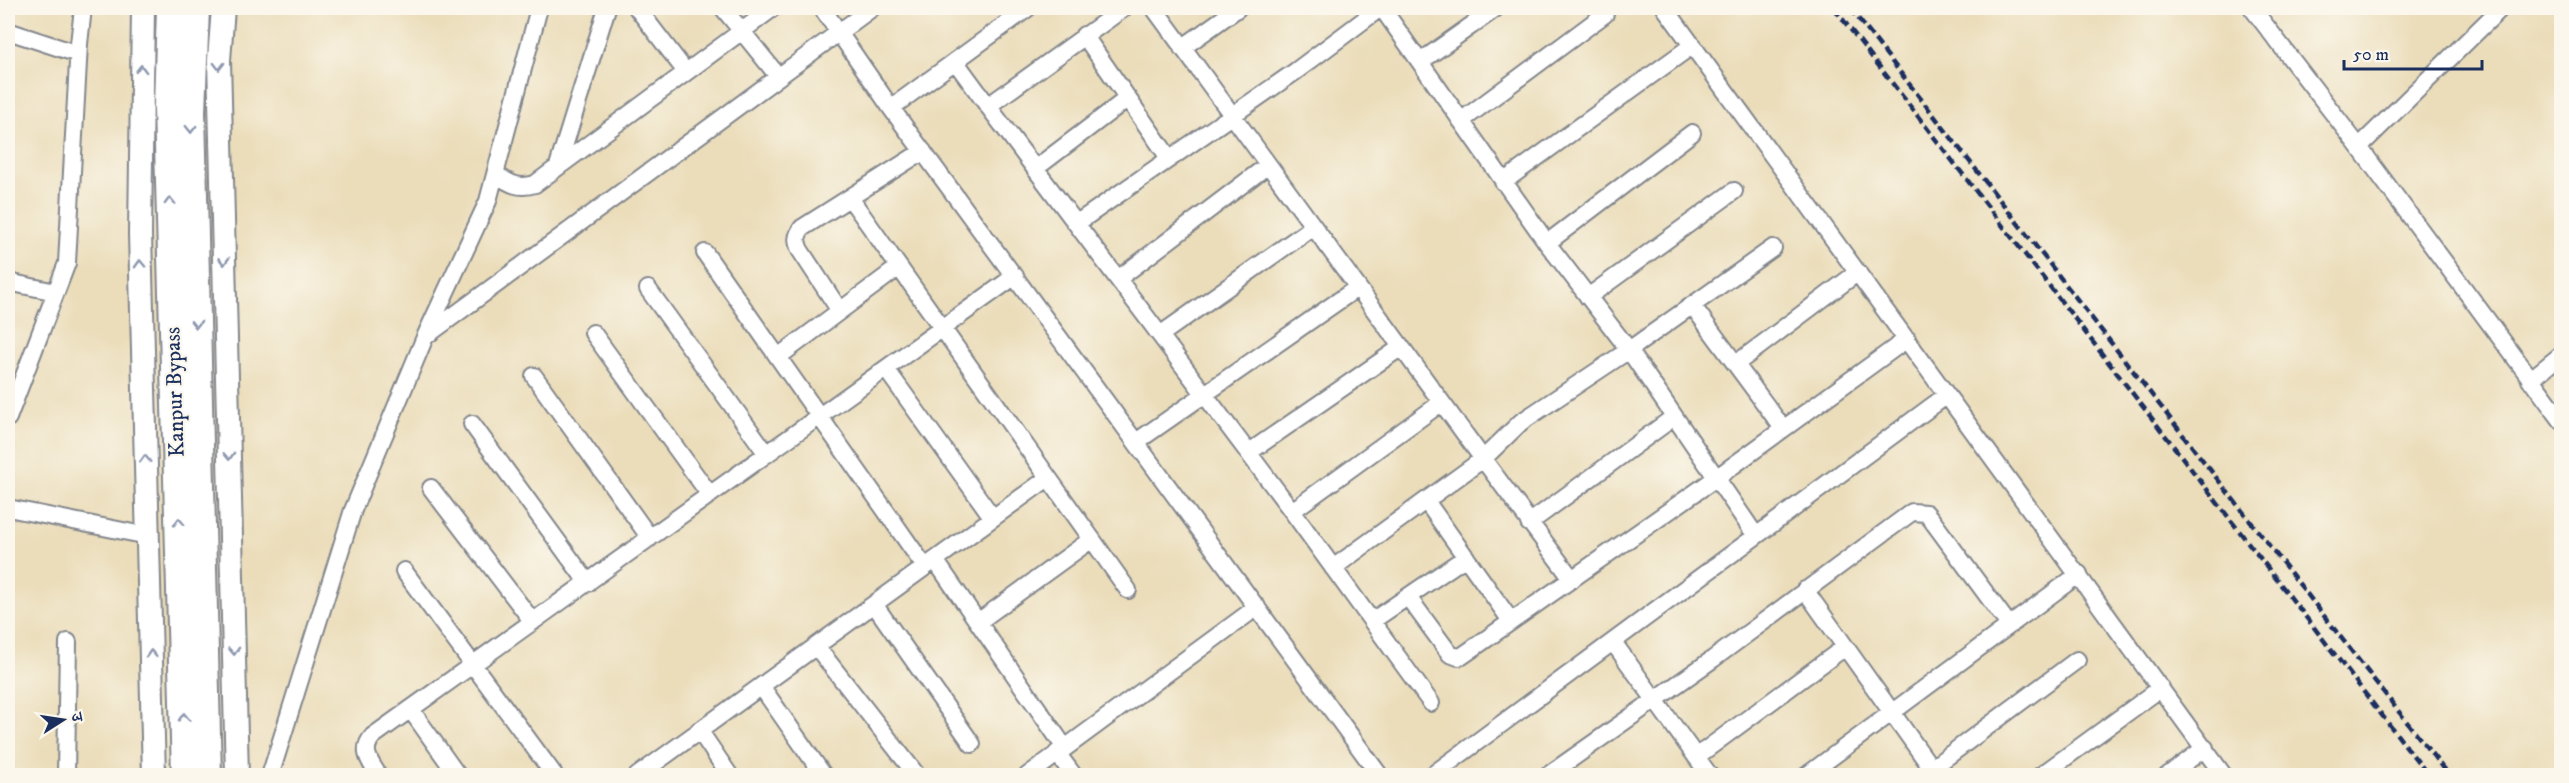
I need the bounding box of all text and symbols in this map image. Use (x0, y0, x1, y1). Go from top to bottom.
scale bar (2344, 33, 2482, 71)
text: 50 m (2353, 44, 2389, 66)
one-way arrow (213, 61, 225, 70)
one-way arrow (135, 65, 147, 74)
one-way arrow (185, 124, 197, 133)
one-way arrow (164, 197, 176, 206)
one-way arrow (217, 256, 230, 265)
one-way arrow (134, 260, 147, 269)
one-way arrow (190, 319, 202, 328)
street label: Kanpur Bypass (159, 326, 191, 458)
one-way arrow (223, 451, 235, 460)
one-way arrow (139, 455, 152, 464)
one-way arrow (172, 518, 185, 527)
one-way arrow (228, 646, 240, 655)
one-way arrow (144, 650, 157, 659)
north arrow (33, 690, 93, 750)
text: उ (66, 710, 88, 725)
one-way arrow (178, 713, 191, 722)

